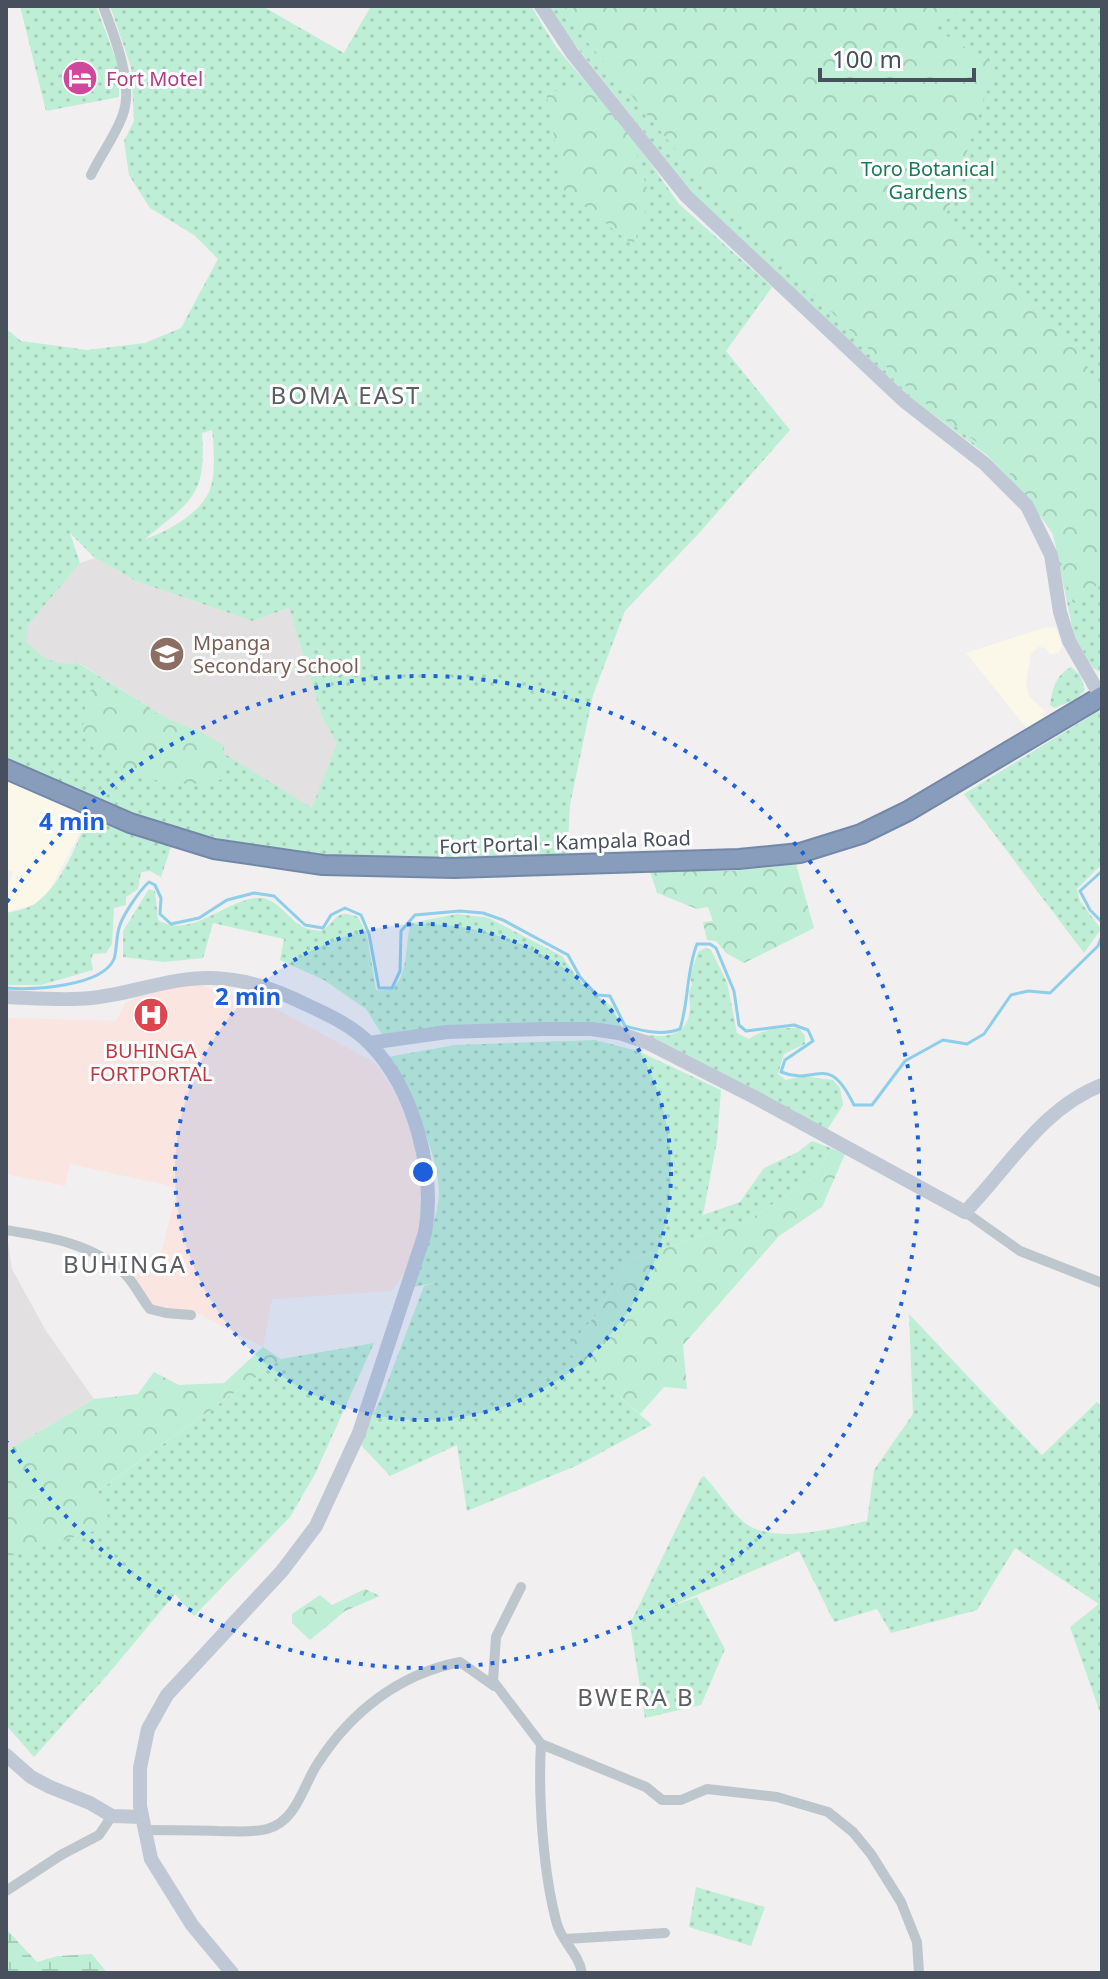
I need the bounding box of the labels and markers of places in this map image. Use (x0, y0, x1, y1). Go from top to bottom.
hotel icon: Fort Motel (61, 59, 99, 97)
place label: Fort Motel (106, 65, 203, 92)
place label: Mpanga Secondary School (193, 629, 359, 679)
school or university icon: Mpanga Secondary School (148, 635, 186, 673)
hospital icon: BUHINGA FORTPORTAL (132, 996, 170, 1034)
place label: BUHINGA FORTPORTAL (90, 1037, 212, 1087)
centre of rings (409, 1158, 437, 1186)

